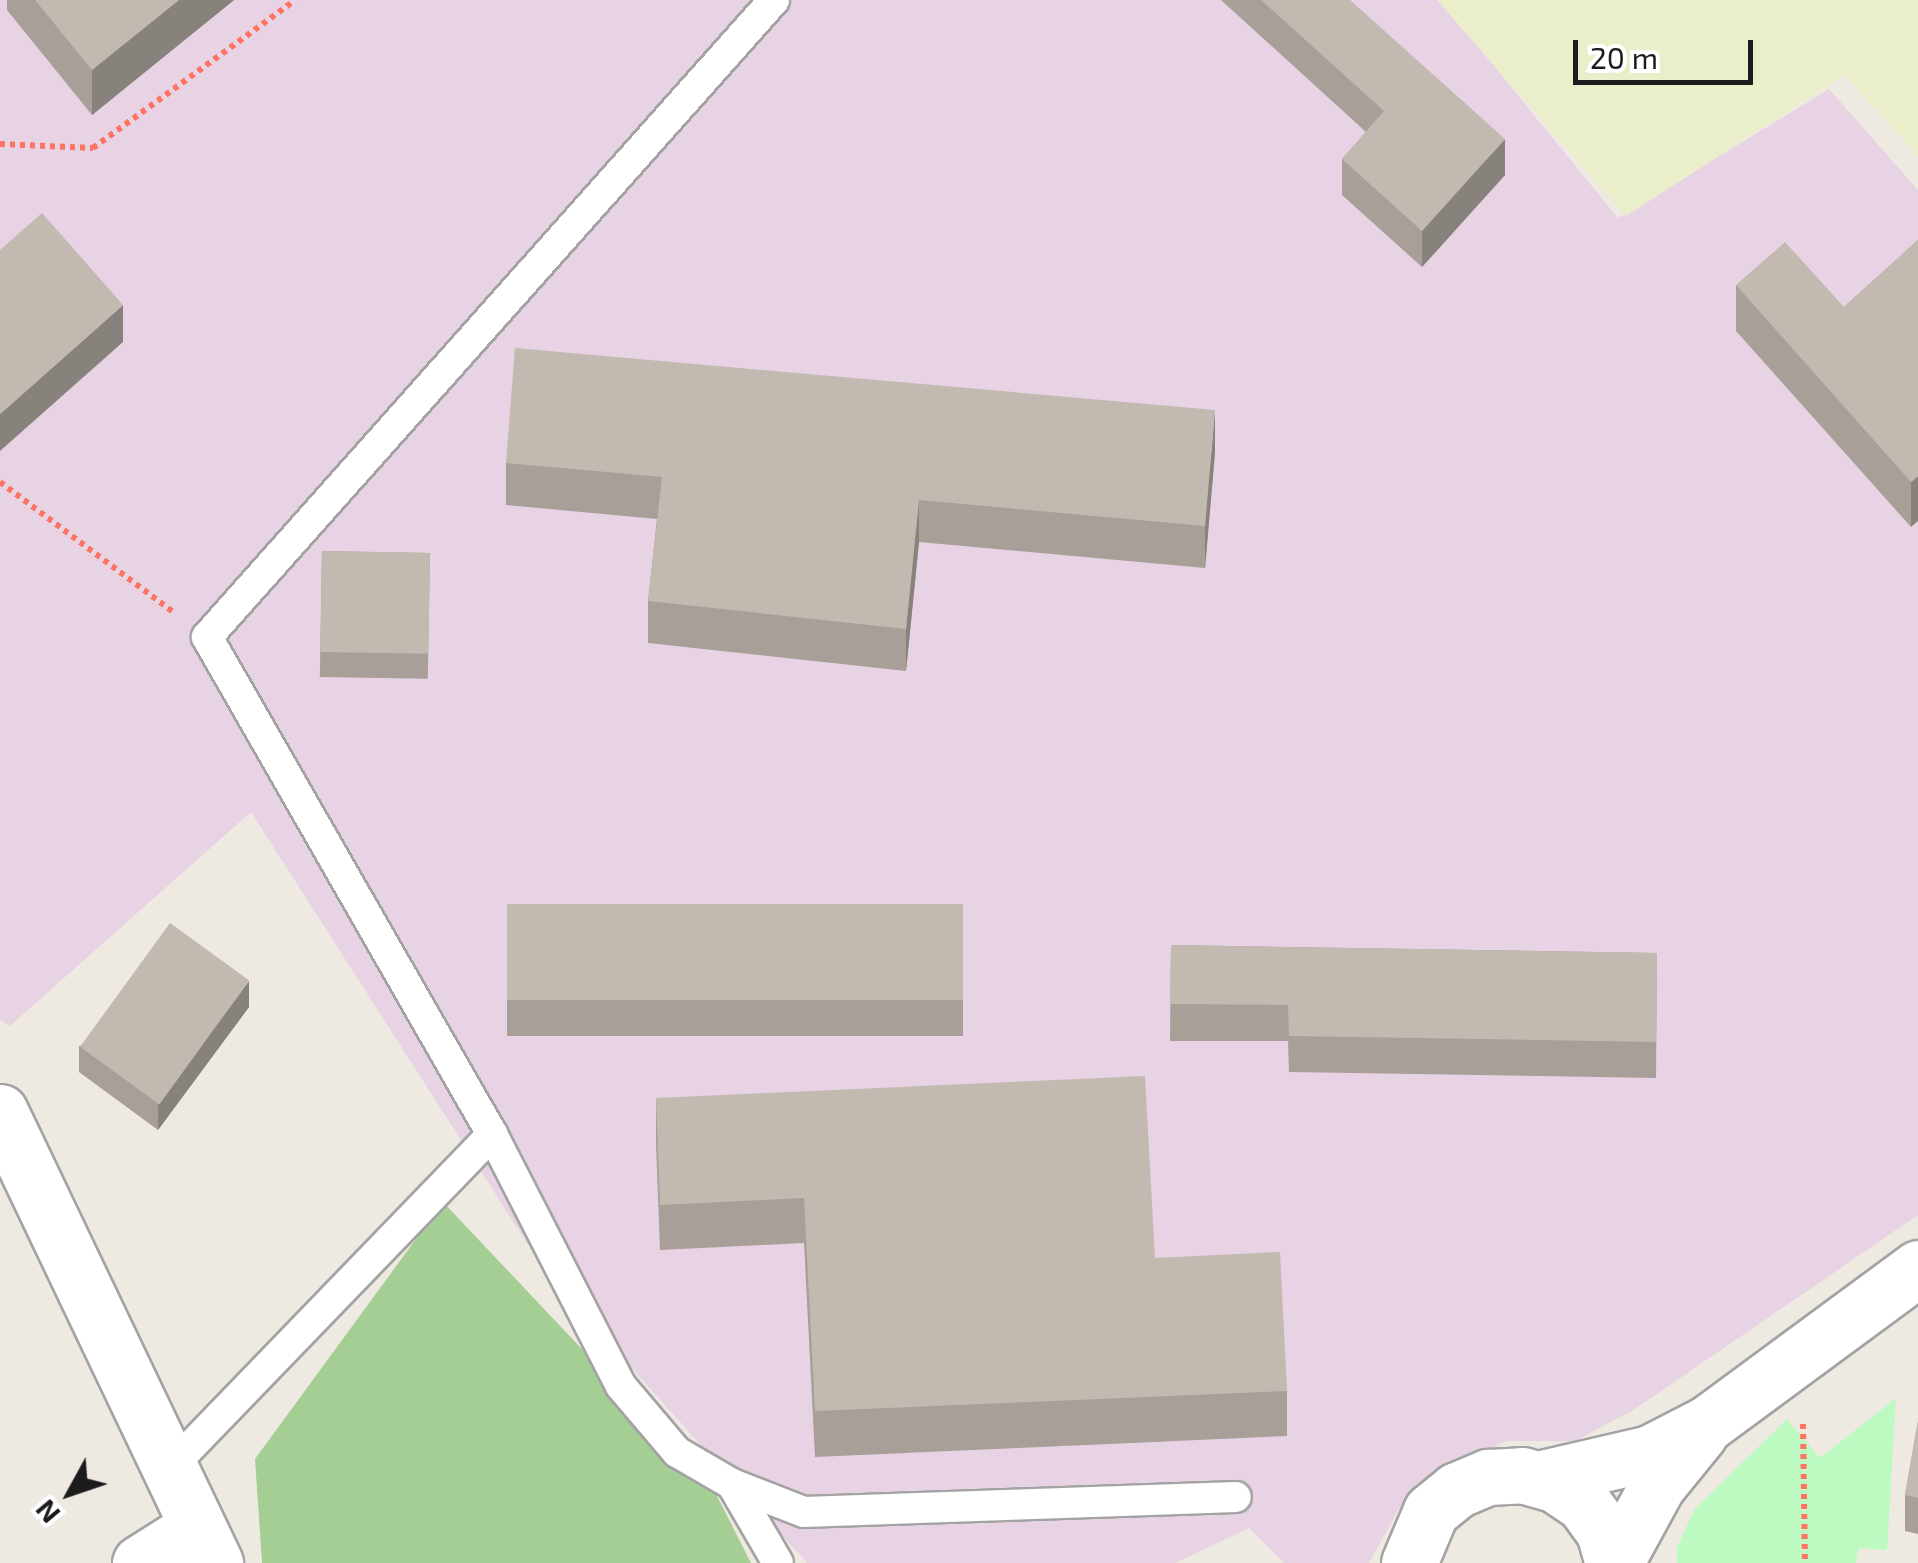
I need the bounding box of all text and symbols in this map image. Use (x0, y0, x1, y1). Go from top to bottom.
scale bar (1578, 20, 1758, 82)
text: 20 m (1590, 39, 1658, 75)
north arrow (20, 1443, 120, 1543)
text: N (27, 1494, 67, 1531)

